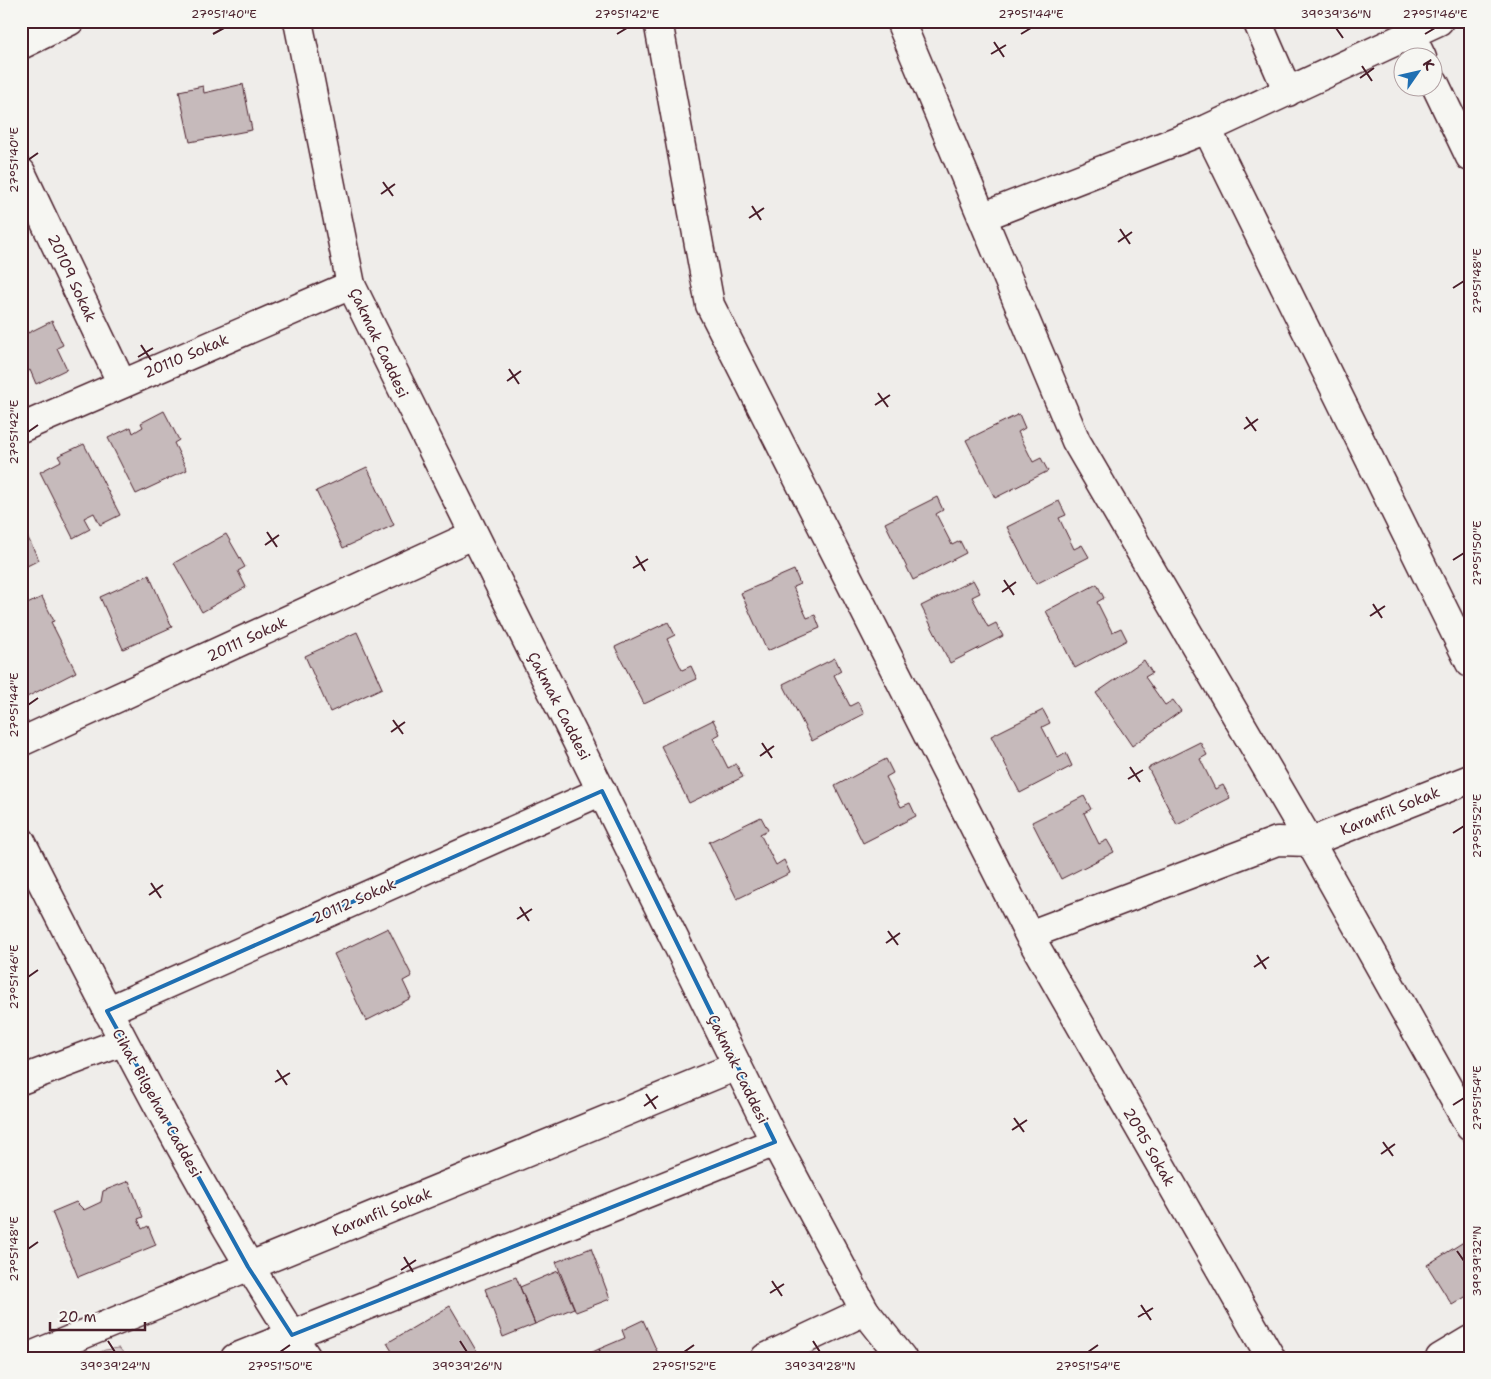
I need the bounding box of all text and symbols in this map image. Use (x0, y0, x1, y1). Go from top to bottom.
text: 27°51'40"E (191, 6, 257, 22)
text: 27°51'42"E (595, 6, 659, 22)
text: 27°51'44"E (998, 6, 1064, 22)
text: 39°39'36"N (1301, 6, 1371, 22)
text: 27°51'46"E (1403, 6, 1467, 22)
north arrow (1394, 48, 1444, 98)
text: K (1419, 56, 1439, 74)
text: 27°51'40"E (6, 127, 22, 193)
street label: 20109 Sokak (43, 231, 101, 325)
text: 27°51'48"E (1469, 248, 1485, 314)
street label: Çakmak Caddesi (345, 285, 413, 401)
street label: 20110 Sokak (140, 329, 232, 383)
text: 27°51'42"E (6, 400, 22, 464)
text: 27°51'50"E (1469, 520, 1485, 586)
street label: 20111 Sokak (204, 612, 290, 666)
street label: Çakmak Caddesi (523, 648, 595, 764)
text: 27°51'44"E (6, 672, 22, 738)
street label: Karanfil Sokak (1337, 782, 1443, 840)
text: 27°51'52"E (1469, 794, 1485, 858)
street label: 20112 Sokak (309, 874, 399, 928)
text: 27°51'46"E (6, 945, 22, 1009)
street label: Çakmak Caddesi (703, 1011, 773, 1127)
street label: Cihat Bilgehan Caddesi (108, 1025, 206, 1181)
text: 27°51'54"E (1469, 1066, 1485, 1130)
street label: 2095 Sokak (1118, 1104, 1180, 1190)
street label: Karanfil Sokak (329, 1183, 435, 1241)
text: 27°51'48"E (6, 1216, 22, 1282)
text: 39°39'32"N (1469, 1226, 1485, 1296)
scale bar (50, 1299, 145, 1331)
text: 20 m (58, 1307, 97, 1327)
text: 39°39'24"N (79, 1358, 151, 1374)
text: 27°51'50"E (247, 1358, 313, 1374)
text: 39°39'26"N (432, 1358, 502, 1374)
text: 27°51'52"E (652, 1358, 716, 1374)
text: 39°39'28"N (784, 1358, 856, 1374)
text: 27°51'54"E (1056, 1358, 1120, 1374)

